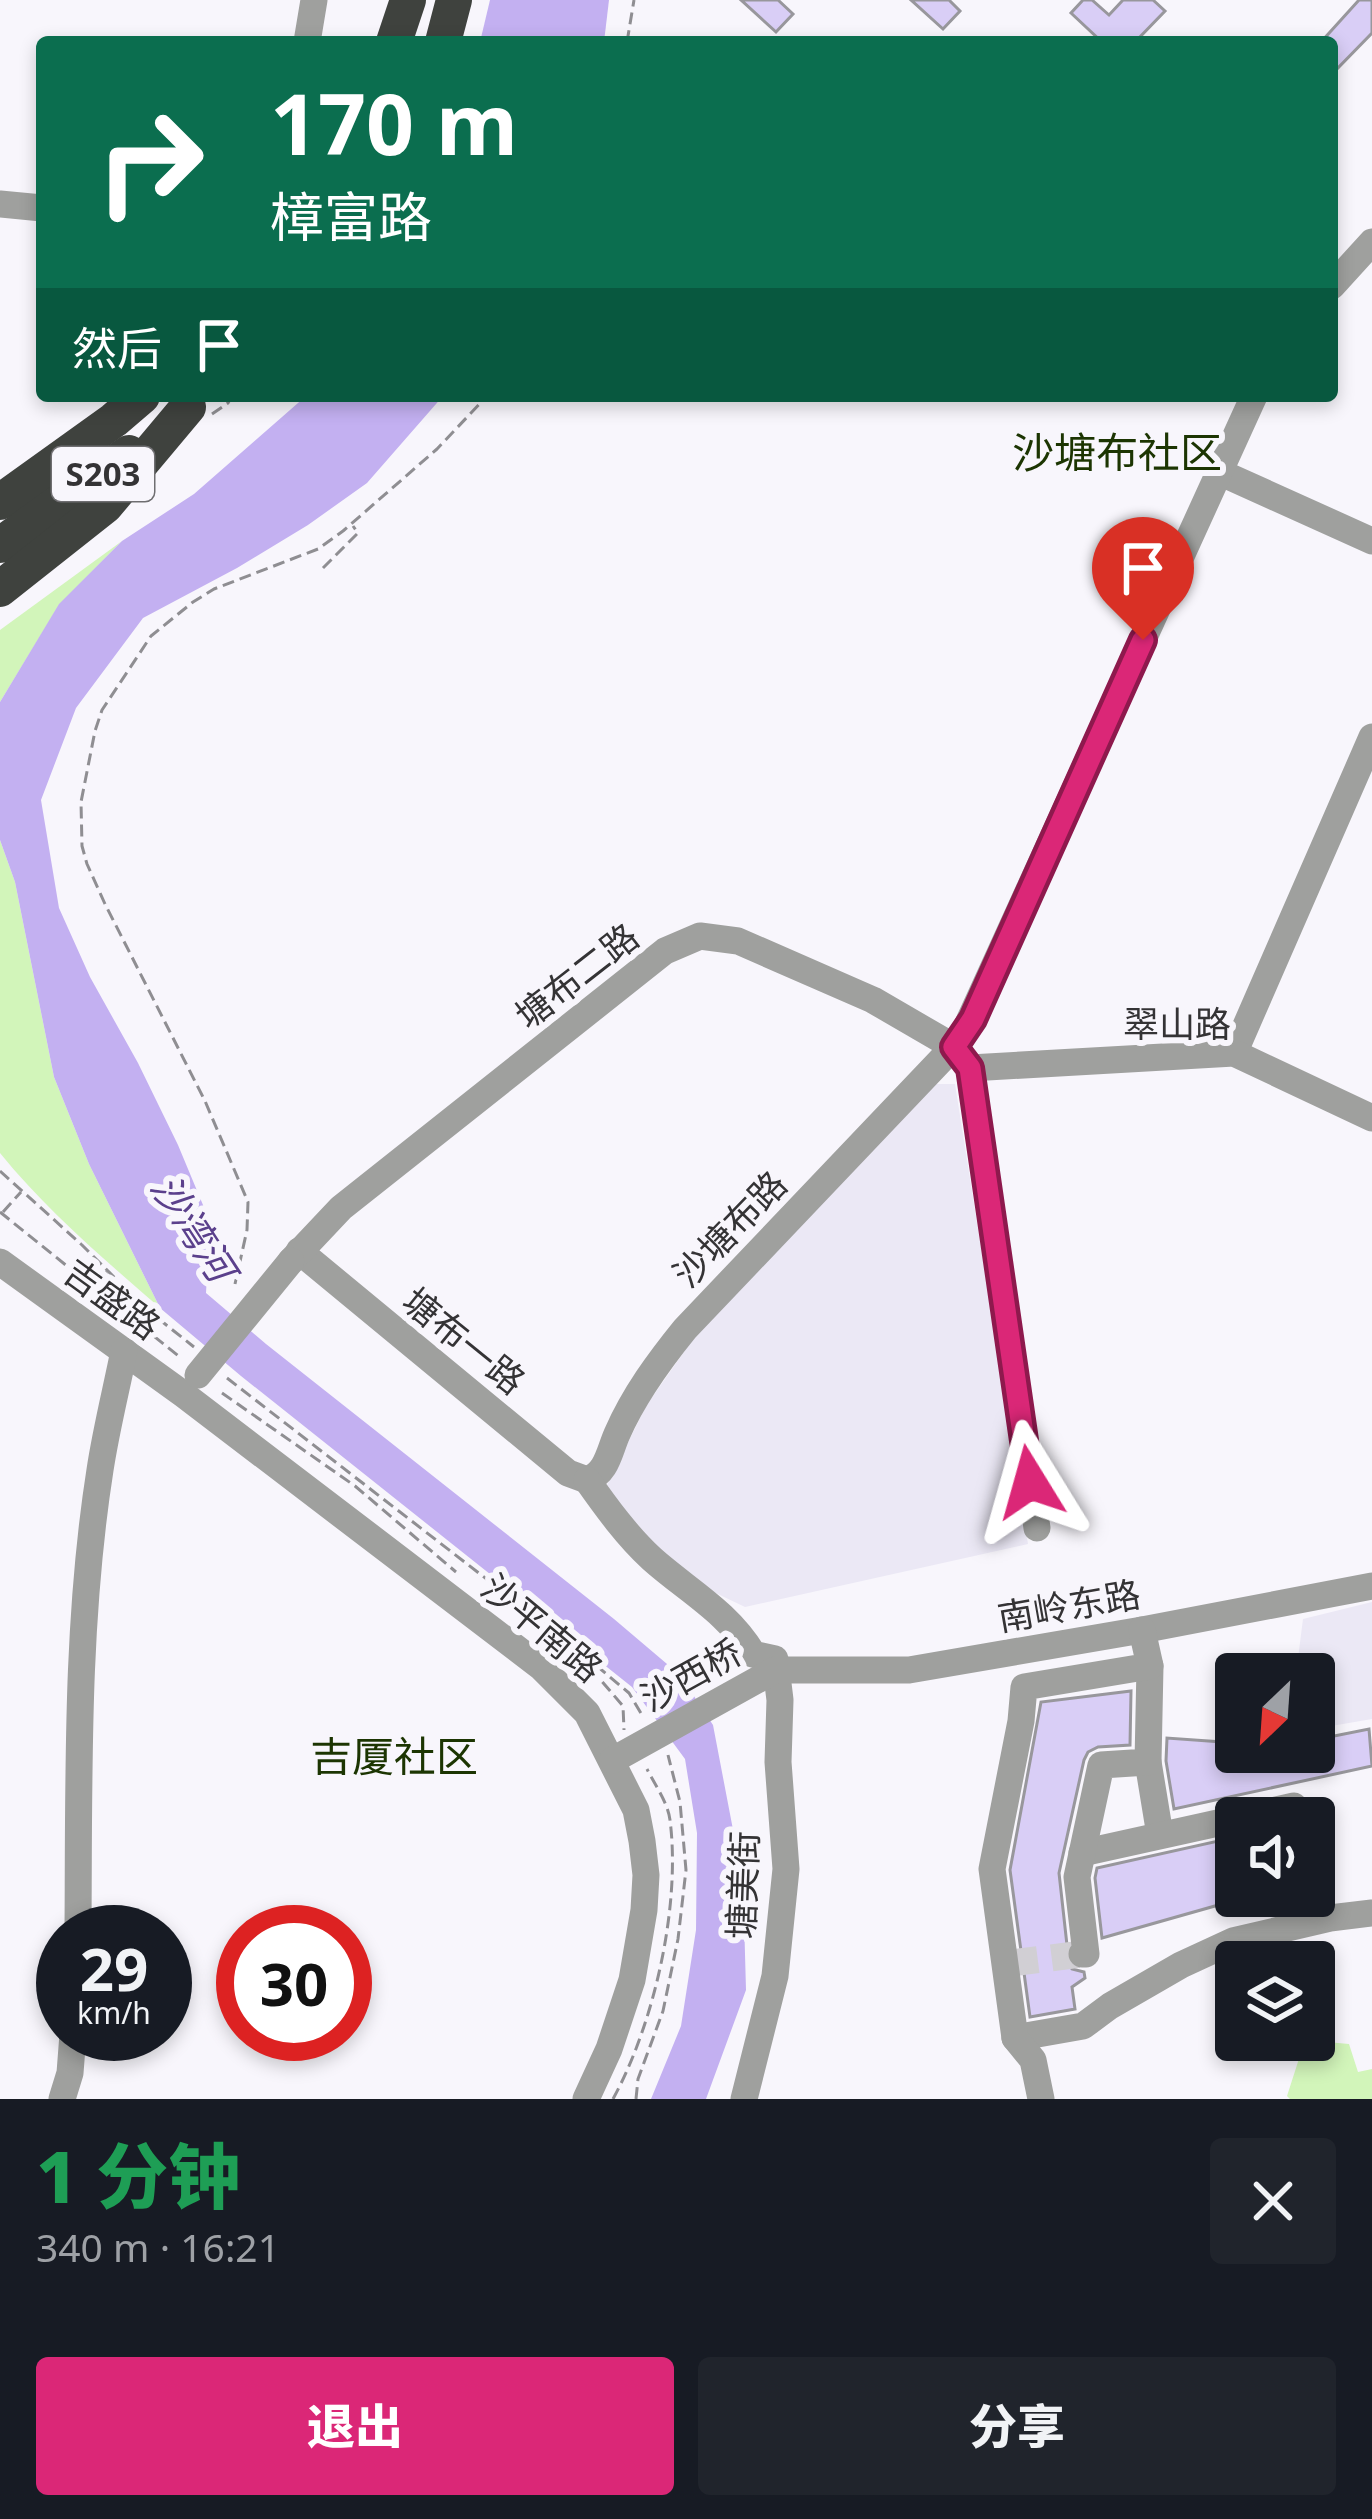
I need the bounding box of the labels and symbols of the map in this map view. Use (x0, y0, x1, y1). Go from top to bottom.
district label: 沙塘布社区 (1012, 423, 1222, 480)
road number: S203 (52, 447, 154, 501)
pin (1092, 517, 1194, 640)
street label: 塘布二路 (505, 912, 649, 1039)
street label: 翠山路 (1123, 999, 1231, 1048)
street label: 沙塘布路 (662, 1160, 797, 1297)
water label: 沙湾河 (140, 1164, 252, 1297)
street label: 吉盛路 (54, 1247, 170, 1350)
street label: 塘布一路 (393, 1276, 536, 1405)
position arrow (967, 1419, 1093, 1545)
street label: 沙平南路 (471, 1563, 613, 1693)
street label: 南岭东路 (994, 1569, 1144, 1642)
street label: 沙西桥 (632, 1627, 750, 1722)
north arrow (1215, 1653, 1335, 1773)
district label: 吉厦社区 (310, 1727, 478, 1784)
street label: 塘美街 (716, 1830, 769, 1940)
speed limit sign: 30 (216, 1905, 372, 2061)

